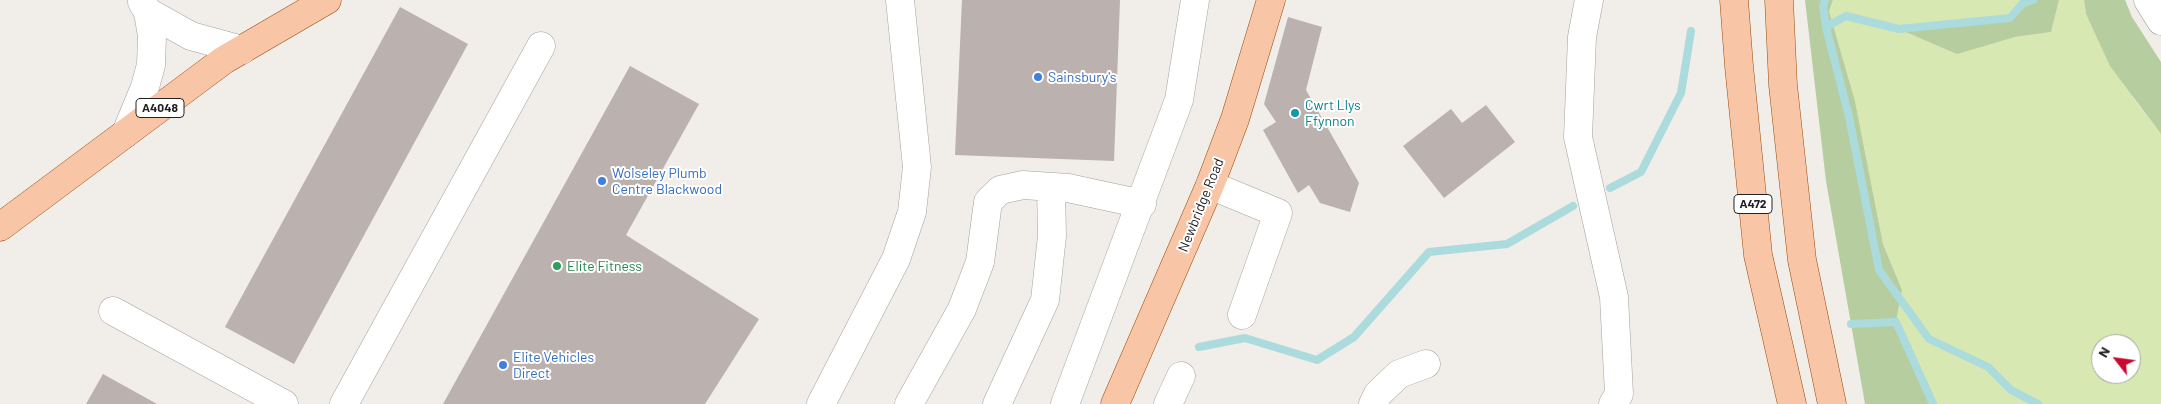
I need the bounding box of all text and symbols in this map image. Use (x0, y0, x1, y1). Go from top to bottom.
place label: Sainsbury's (1048, 69, 1116, 85)
marker: Sainsbury's (1032, 71, 1044, 83)
place label: Cwrt Llys Ffynnon (1305, 97, 1361, 130)
road number: A4048 (136, 99, 184, 118)
marker: Cwrt Llys Ffynnon (1289, 107, 1301, 119)
street label: Newbridge Road (1175, 156, 1227, 254)
place label: Wolseley Plumb Centre Blackwood (612, 165, 722, 198)
marker: Wolseley Plumb Centre Blackwood (596, 175, 608, 187)
road number: A472 (1734, 194, 1772, 213)
place label: Elite Fitness (567, 258, 642, 274)
marker: Elite Fitness (551, 260, 563, 272)
north arrow (2091, 334, 2141, 384)
text: N (2094, 343, 2113, 360)
place label: Elite Vehicles Direct (513, 349, 594, 382)
marker: Elite Vehicles Direct (497, 359, 509, 371)

